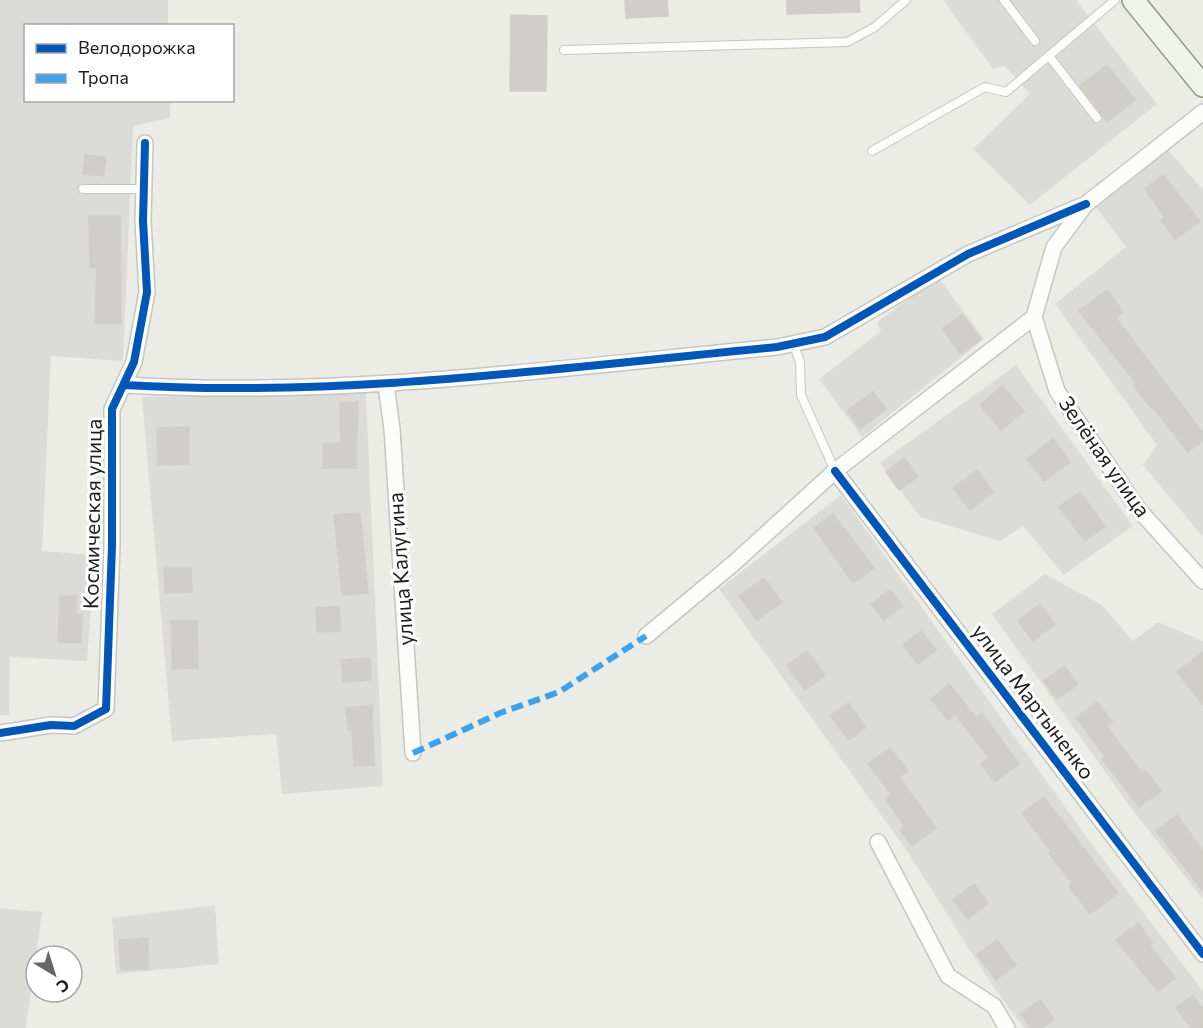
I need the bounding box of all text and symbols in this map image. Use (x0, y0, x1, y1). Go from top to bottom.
legend (24, 24, 234, 102)
text: Велодорожка (78, 36, 196, 58)
text: Тропа (78, 66, 129, 88)
street label: Зелёная улица (1054, 391, 1156, 521)
street label: Космическая улица (77, 419, 106, 609)
street label: улица Калугина (382, 492, 417, 647)
street label: улица Мартыненко (968, 619, 1101, 784)
north arrow (24, 944, 84, 1004)
text: С (53, 975, 74, 997)

